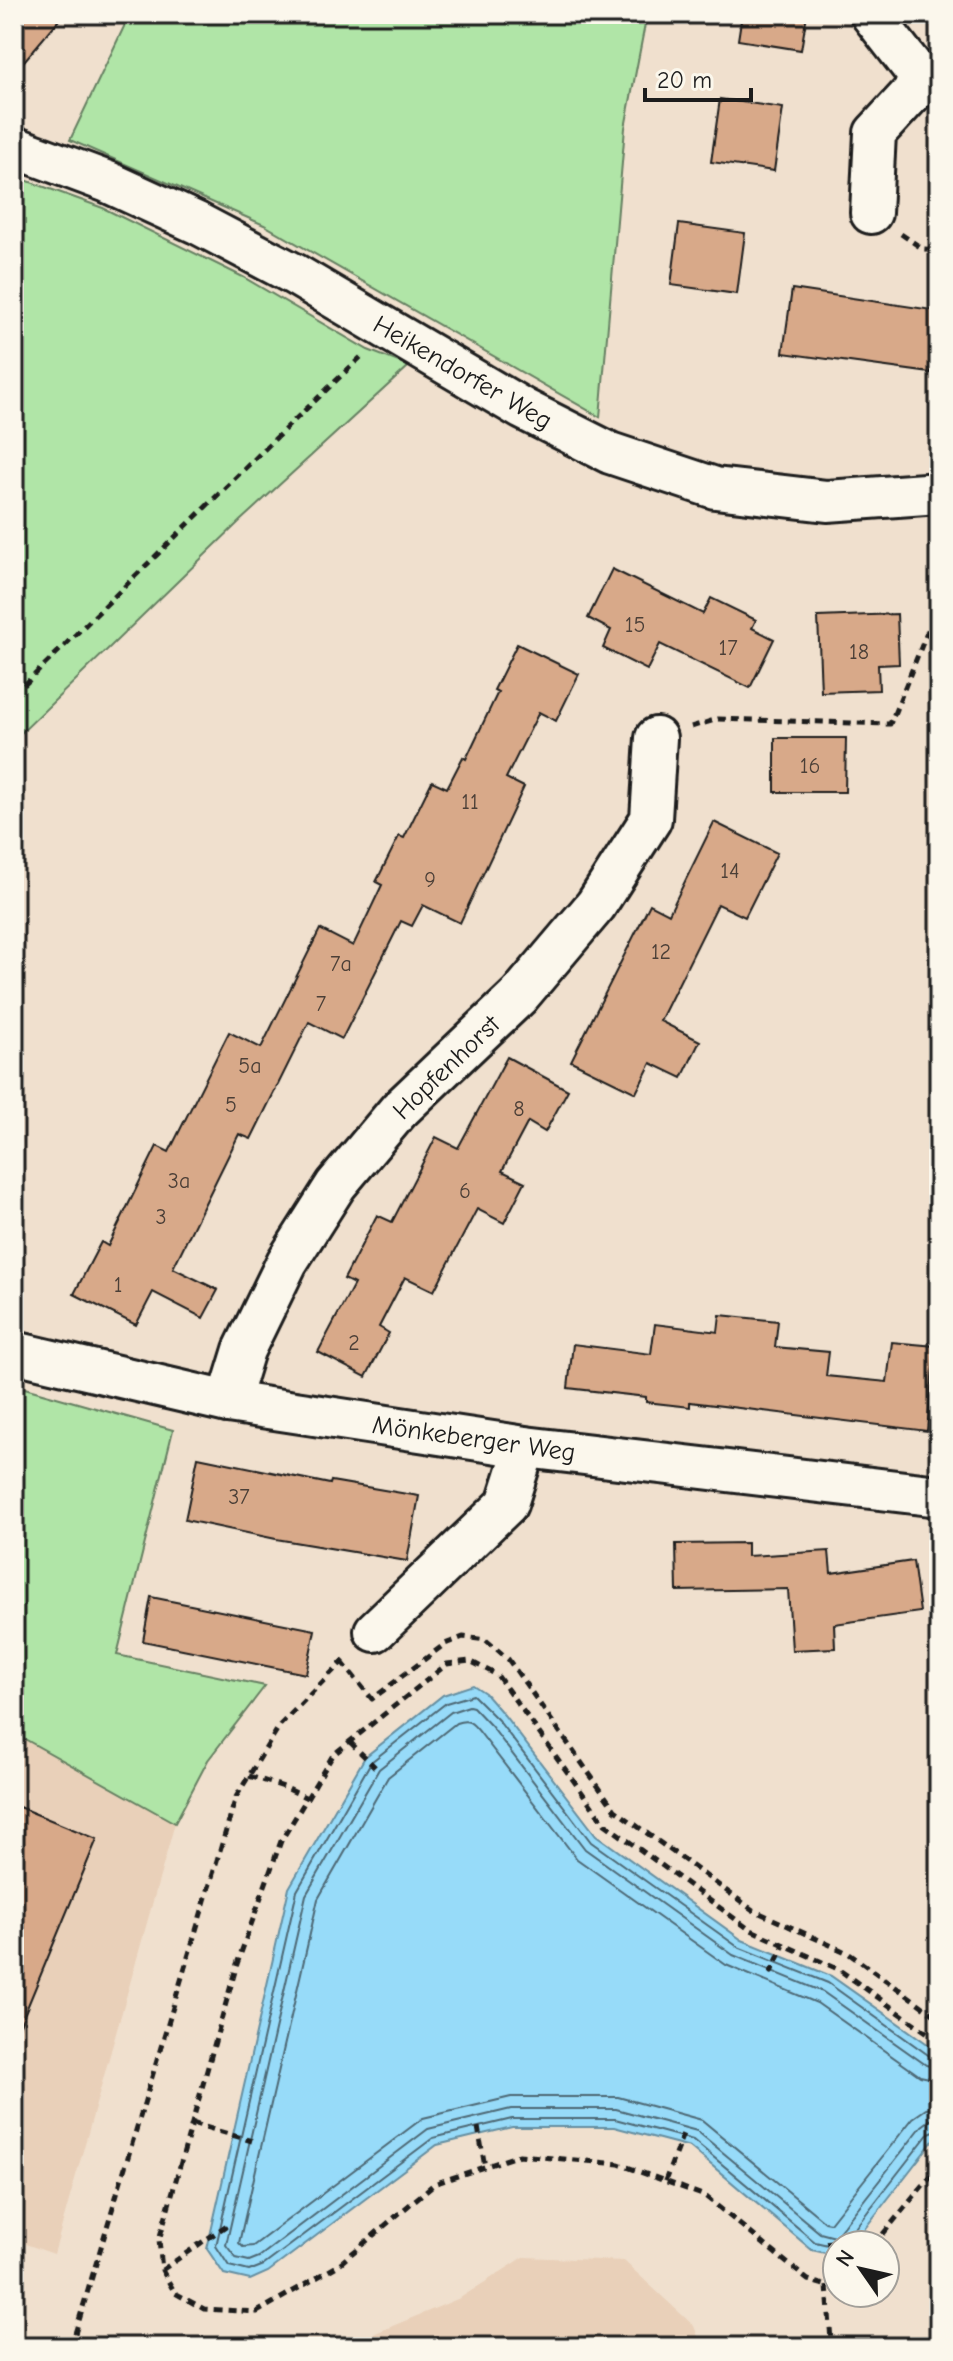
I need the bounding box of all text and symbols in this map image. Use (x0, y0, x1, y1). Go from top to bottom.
scale bar (645, 52, 751, 102)
text: 20 m (657, 66, 712, 94)
street label: Heikendorfer Weg (368, 310, 557, 436)
house number: 15 (625, 612, 645, 638)
house number: 17 (718, 635, 738, 661)
house number: 18 (849, 639, 869, 665)
house number: 16 (800, 753, 820, 779)
house number: 11 (461, 789, 479, 815)
house number: 14 (720, 858, 740, 884)
house number: 9 (424, 867, 436, 893)
house number: 12 (651, 939, 671, 965)
house number: 7a (330, 951, 352, 977)
house number: 7 (316, 991, 327, 1017)
street label: Hopfenhorst (387, 1008, 507, 1126)
house number: 5a (238, 1053, 262, 1079)
house number: 5 (225, 1092, 237, 1118)
house number: 8 (513, 1096, 525, 1122)
house number: 3a (168, 1168, 190, 1194)
house number: 6 (459, 1178, 471, 1204)
house number: 3 (155, 1204, 167, 1230)
house number: 1 (114, 1272, 122, 1298)
house number: 2 (348, 1330, 360, 1356)
street label: Mönkeberger Weg (370, 1410, 577, 1468)
house number: 37 (228, 1484, 250, 1510)
north arrow (821, 2229, 901, 2309)
text: N (830, 2245, 860, 2272)

